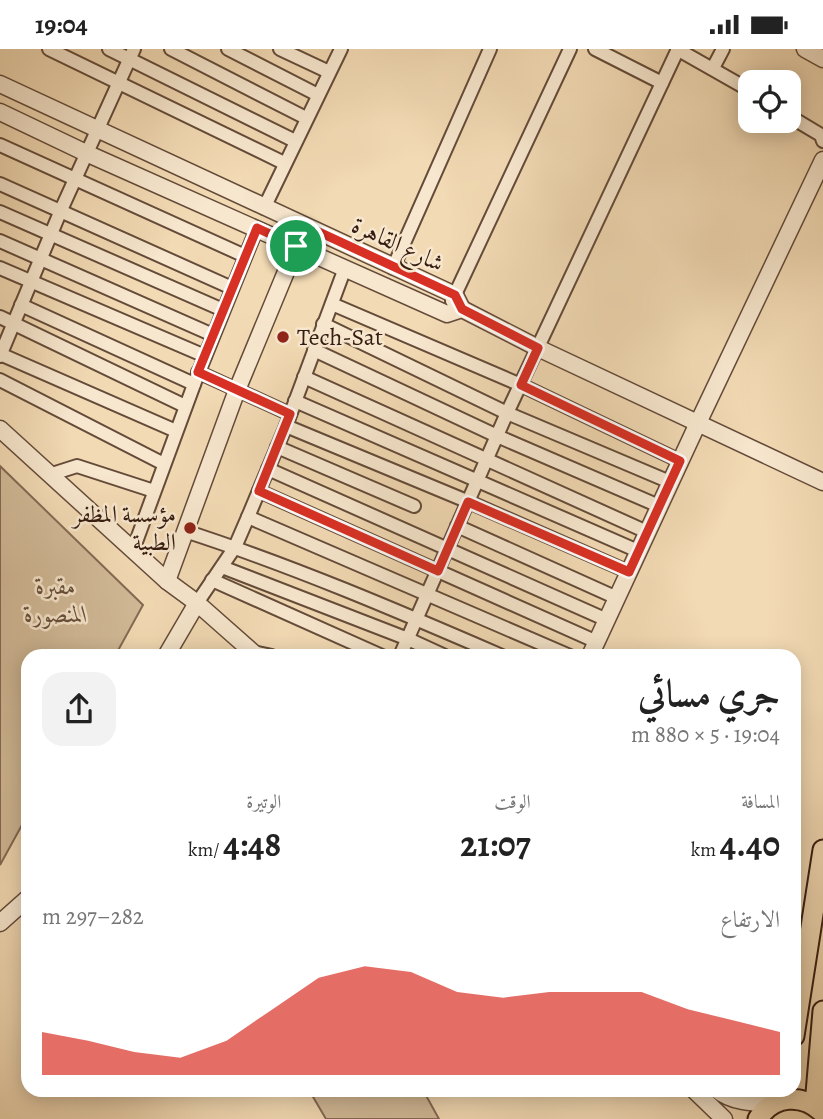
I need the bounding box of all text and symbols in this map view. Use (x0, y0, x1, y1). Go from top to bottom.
text: 19:04 (35, 7, 88, 42)
map controls (738, 70, 801, 133)
button: locate (738, 70, 801, 133)
street label: شارع القاهرة (345, 209, 449, 283)
pin (266, 216, 326, 276)
icon: arrive (277, 227, 315, 265)
place label: Tech-Sat (297, 321, 383, 353)
marker: Tech-Sat (275, 329, 291, 345)
place label: مؤسسة المظفر الطبية (70, 498, 176, 558)
marker: مؤسسة المظفر الطبية (182, 520, 198, 536)
park label: مقبرة المنصورة (23, 570, 88, 630)
text: جري مسائي (638, 667, 780, 719)
button: share (42, 672, 116, 746)
text: 19:04 · 5 × 880 m (631, 719, 780, 750)
text: الوتيرة (246, 789, 281, 815)
text: الوقت (494, 789, 531, 815)
text: المسافة (741, 789, 780, 815)
text: 4:48 (223, 820, 281, 868)
text: 21:07 (460, 820, 531, 868)
text: 4.40 (720, 820, 780, 868)
text: /km (188, 837, 223, 863)
text: km (691, 837, 720, 863)
text: 282–297 m (42, 901, 144, 932)
text: الارتفاع (720, 904, 780, 935)

